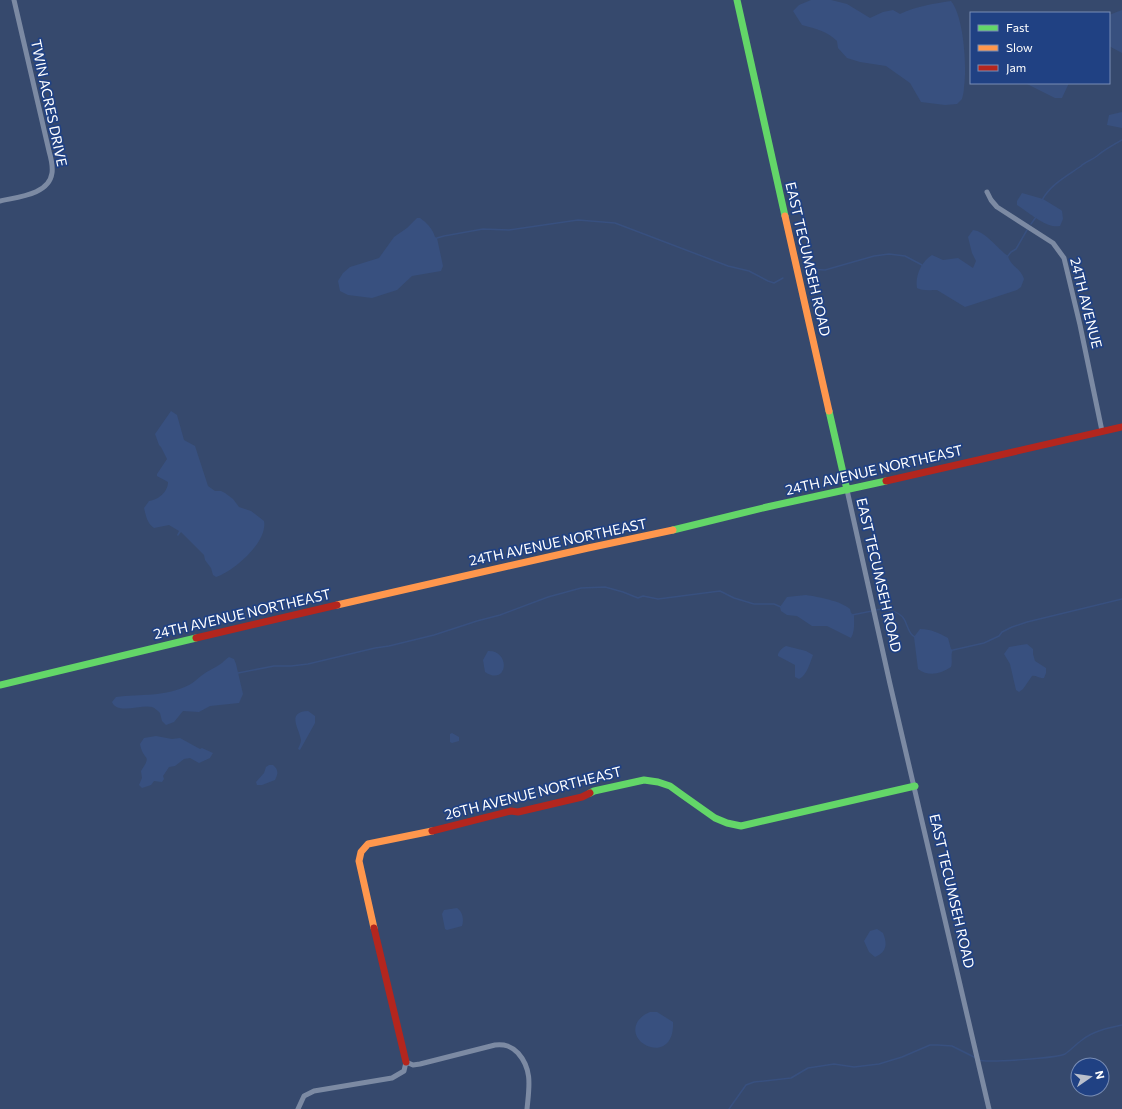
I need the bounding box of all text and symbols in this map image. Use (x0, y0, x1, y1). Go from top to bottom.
legend (970, 12, 1110, 84)
text: Fast (1006, 20, 1029, 34)
street label: TWIN ACRES DRIVE (28, 38, 71, 168)
text: Slow (1006, 40, 1033, 54)
text: Jam (1006, 60, 1026, 75)
street label: EAST TECUMSEH ROAD (782, 180, 835, 338)
street label: 24TH AVENUE (1067, 256, 1106, 350)
street label: 24TH AVENUE NORTHEAST (784, 441, 964, 498)
street label: EAST TECUMSEH ROAD (853, 496, 906, 654)
street label: 24TH AVENUE NORTHEAST (467, 514, 648, 569)
street label: 24TH AVENUE NORTHEAST (152, 585, 332, 642)
street label: 26TH AVENUE NORTHEAST (443, 762, 623, 823)
street label: EAST TECUMSEH ROAD (926, 812, 979, 970)
north arrow (1070, 1057, 1110, 1097)
text: N (1093, 1069, 1107, 1080)

